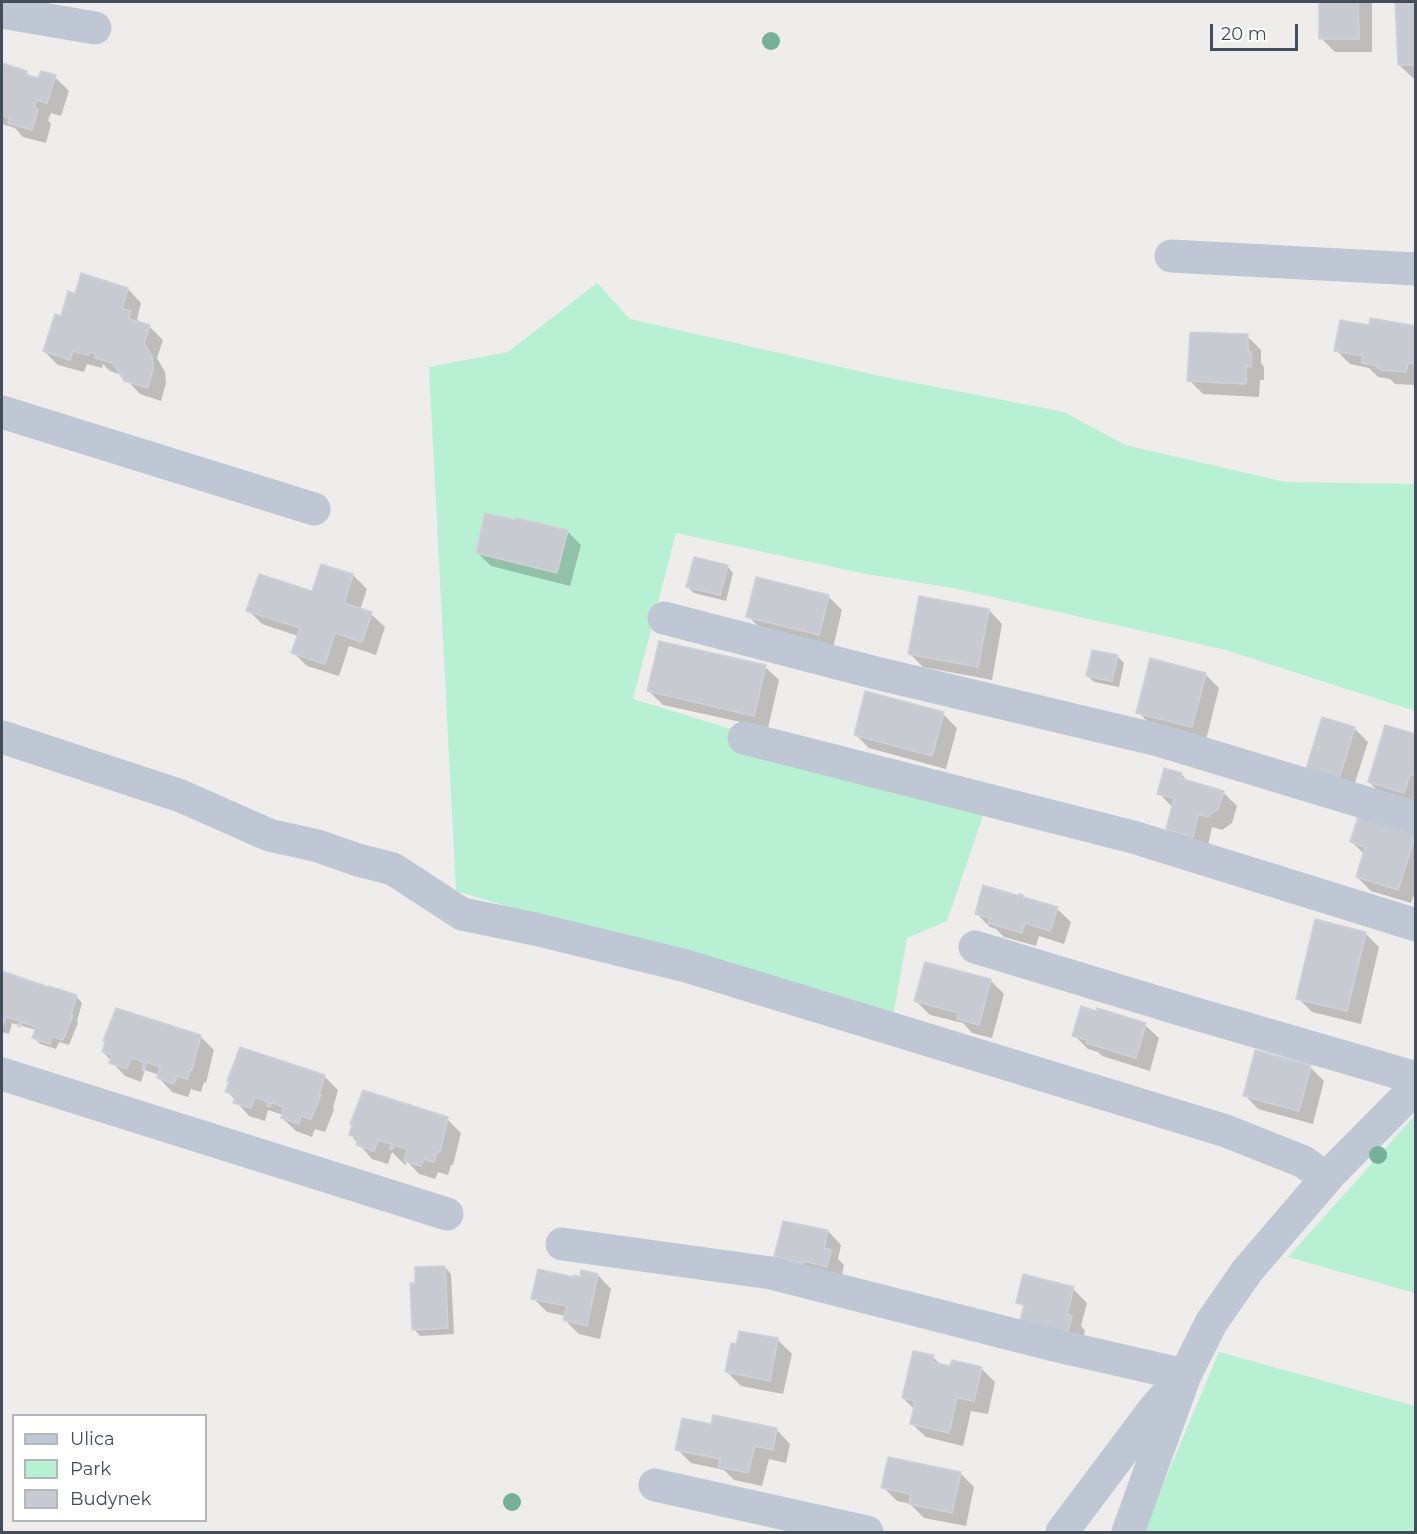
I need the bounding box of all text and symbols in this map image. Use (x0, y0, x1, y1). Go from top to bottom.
scale bar (1213, 12, 1302, 50)
text: 20 m (1221, 23, 1267, 45)
legend (12, 1414, 207, 1522)
text: Ulica (70, 1428, 115, 1450)
text: Park (70, 1458, 111, 1480)
text: Budynek (70, 1488, 151, 1510)

